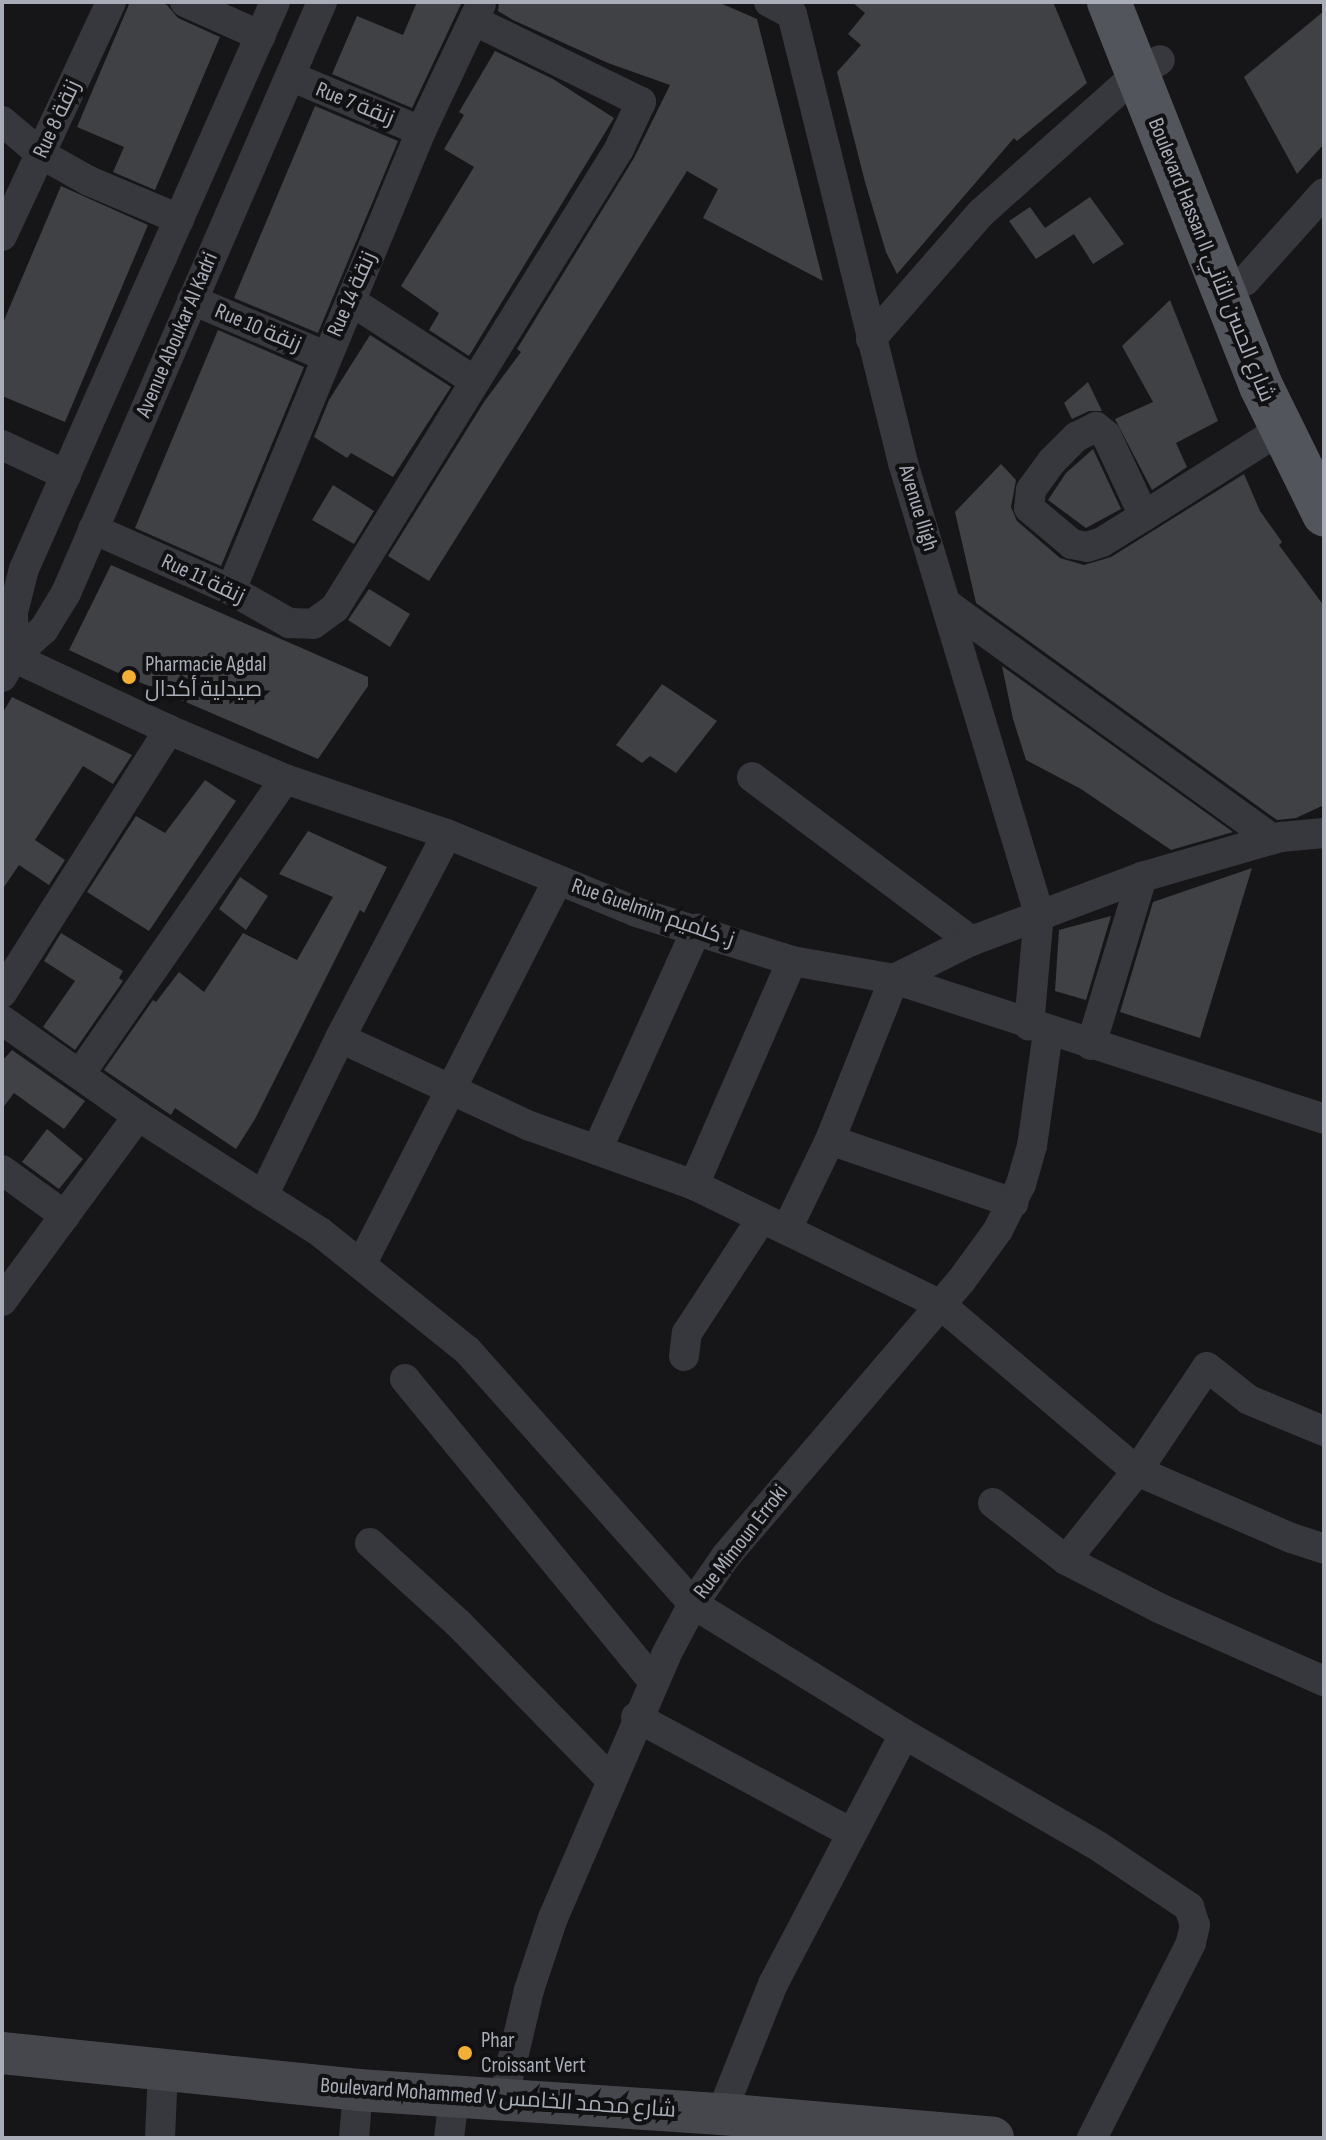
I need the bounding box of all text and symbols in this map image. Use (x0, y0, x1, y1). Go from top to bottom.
street label: Rue 8 زنقة (27, 76, 87, 162)
street label: Rue 7 زنقة (312, 76, 398, 132)
street label: Boulevard Hassan II شارع الحسن الثاني (1142, 114, 1280, 406)
street label: Rue 14 زنقة (322, 247, 382, 341)
street label: Avenue Aboukar Al Kadri (130, 249, 224, 421)
street label: Rue 10 زنقة (211, 298, 305, 358)
street label: Avenue Iligh (892, 462, 944, 554)
street label: Rue 11 زنقة (157, 548, 249, 610)
place label: Pharmacie Agdal صيدلية أكدال (145, 651, 266, 702)
marker: Pharmacie Agdal صيدلية أكدال (120, 668, 138, 686)
street label: Rue Guelmim ز. كلميم (568, 873, 738, 953)
street label: Rue Mimoun Erroki (688, 1480, 794, 1604)
place label: Phar Croissant Vert (481, 2027, 586, 2078)
marker: Phar Croissant Vert (456, 2044, 474, 2062)
street label: Boulevard Mohammed V شارع محمد الخامس (319, 2072, 677, 2124)

